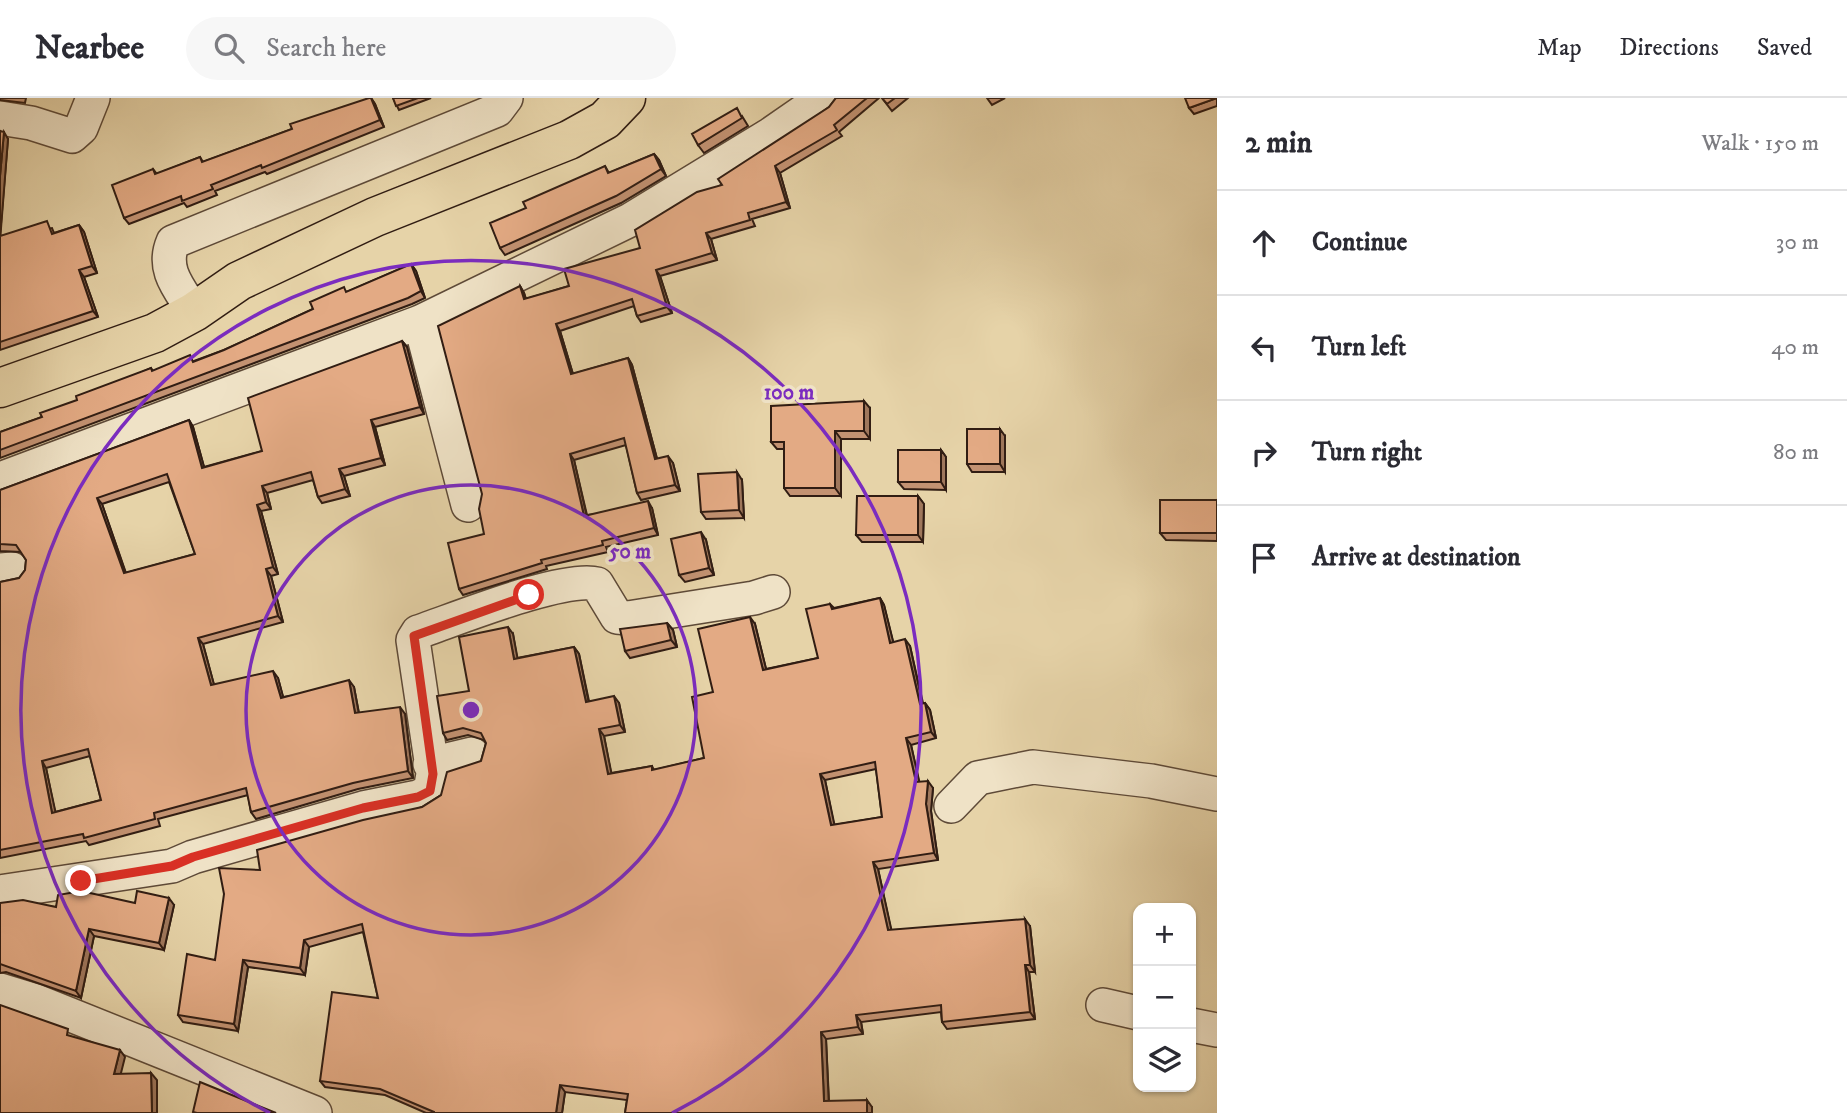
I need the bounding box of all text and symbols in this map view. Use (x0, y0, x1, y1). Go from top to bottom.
search box (186, 17, 676, 80)
text: Nearbee (35, 28, 144, 69)
icon: search (210, 29, 248, 67)
text: Search here (266, 32, 386, 65)
text: Map (1537, 33, 1582, 63)
text: Directions (1620, 33, 1719, 63)
text: Saved (1757, 33, 1812, 63)
text: 2 min (1245, 125, 1312, 162)
text: Walk · 150 m (1702, 129, 1819, 158)
icon: ahead (1245, 224, 1283, 262)
text: Continue (1312, 226, 1407, 259)
text: 30 m (1776, 228, 1819, 257)
icon: left (1245, 329, 1283, 367)
text: Turn left (1312, 331, 1406, 364)
text: 40 m (1771, 333, 1819, 362)
text: 100 m (764, 380, 814, 406)
icon: right (1245, 434, 1283, 472)
text: Turn right (1312, 436, 1422, 469)
text: 80 m (1773, 438, 1819, 467)
text: 50 m (608, 539, 651, 565)
icon: arrive (1245, 539, 1283, 577)
text: Arrive at destination (1312, 541, 1521, 574)
route start (513, 579, 544, 610)
centre of rings (459, 698, 483, 722)
route end (65, 865, 96, 896)
map controls (1133, 903, 1196, 1092)
button: + (1133, 903, 1196, 966)
button: − (1133, 966, 1196, 1029)
button: layers (1133, 1029, 1196, 1092)

